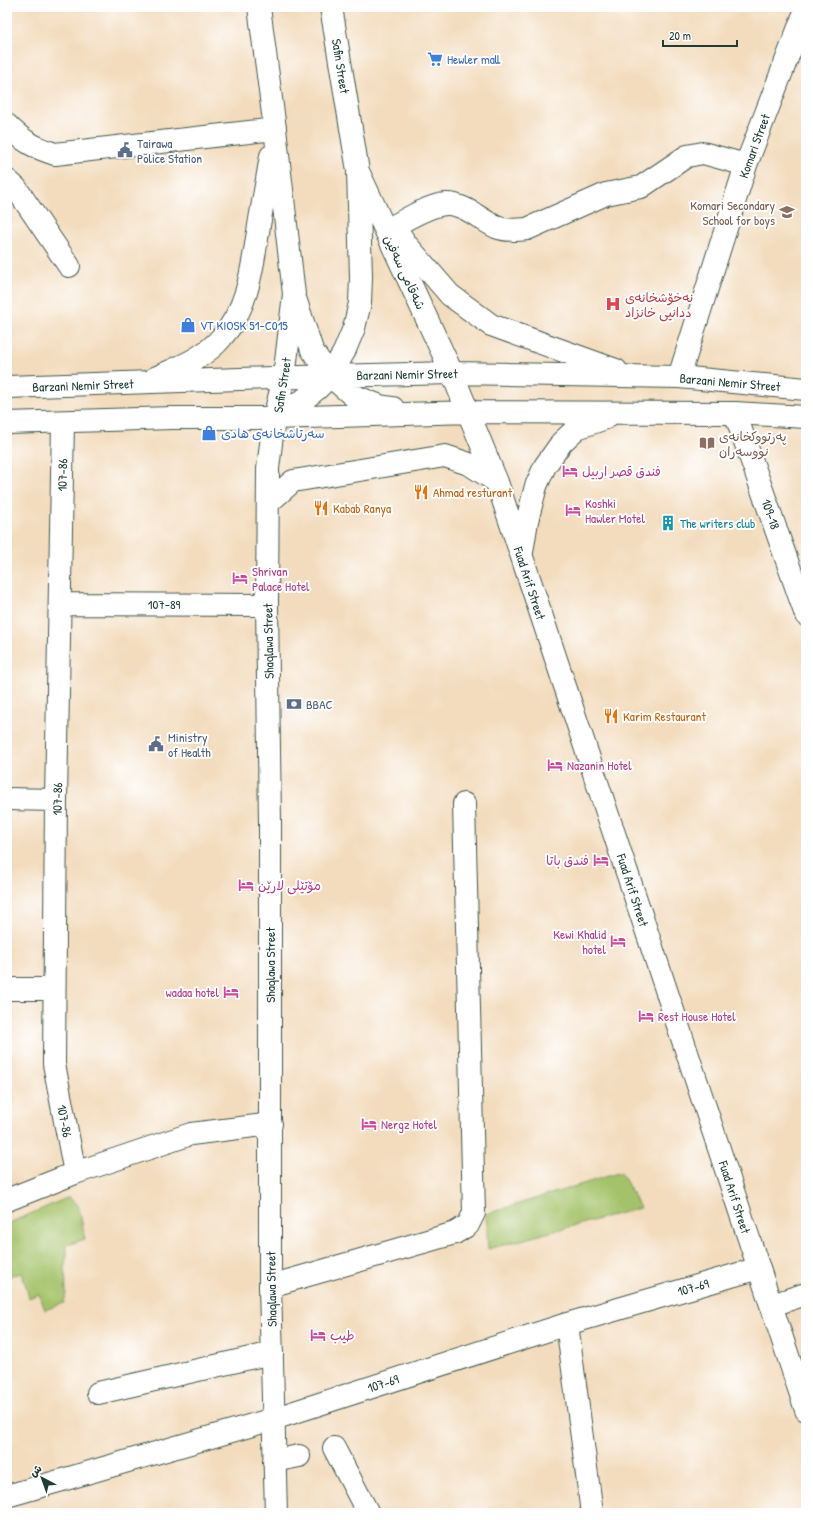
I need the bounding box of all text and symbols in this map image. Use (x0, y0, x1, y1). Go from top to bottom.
scale bar (663, 22, 737, 48)
text: 20 m (669, 27, 691, 44)
street label: Safin Street (328, 37, 354, 95)
supermarket icon: Hewler mall (426, 50, 444, 68)
place label: Hewler mall (447, 50, 501, 68)
street label: Komari Street (734, 111, 774, 181)
place label: Tairawa Police Station (137, 134, 202, 167)
public building icon: Tairawa Police Station (116, 141, 134, 159)
place label: Komari Secondary School for boys (690, 196, 775, 229)
school or university icon: Komari Secondary School for boys (778, 203, 796, 221)
street label: شەقامی سەفین (379, 232, 430, 313)
place label: نەخۆشخانەی ددانیی خانزاد (625, 288, 693, 322)
hospital icon: نەخۆشخانەی ددانیی خانزاد (604, 295, 622, 313)
shop icon: VT KIOSK 51-C015 (179, 316, 197, 334)
place label: VT KIOSK 51-C015 (200, 316, 288, 334)
street label: Safin Street (269, 356, 295, 414)
street label: Barzani Nemir Street (356, 364, 458, 384)
street label: Barzani Nemir Street (679, 369, 782, 395)
street label: Barzani Nemir Street (32, 374, 134, 396)
shop icon: سەرتاشخانەی ھادی (200, 424, 218, 442)
place label: سەرتاشخانەی ھادی (221, 424, 324, 442)
place label: پەرتووکخانەی نووسەران (719, 427, 787, 460)
library icon: پەرتووکخانەی نووسەران (698, 434, 716, 452)
street label: 107-86 (53, 458, 71, 492)
hotel icon: فندق قصر اربيل (561, 462, 579, 480)
place label: فندق قصر اربيل (582, 462, 661, 480)
restaurant icon: Ahmad resturant (412, 483, 430, 501)
place label: Ahmad resturant (433, 483, 513, 501)
place label: Koshki Hawler Motel (585, 494, 645, 527)
street label: 109-18 (757, 496, 785, 532)
restaurant icon: Kabab Ranya (312, 499, 330, 517)
place label: Kabab Ranya (333, 499, 391, 517)
hotel icon: Koshki Hawler Motel (564, 501, 582, 519)
building icon: The writers club (659, 514, 677, 532)
place label: The writers club (680, 514, 755, 532)
street label: Fuad Arif Street (509, 543, 550, 622)
place label: Shrivan Palace Hotel (252, 562, 310, 595)
hotel icon: Shrivan Palace Hotel (231, 569, 249, 587)
street label: 107-89 (148, 595, 181, 613)
street label: Shaqlawa Street (258, 603, 278, 679)
bank icon: BBAC (285, 695, 303, 713)
place label: BBAC (306, 695, 333, 713)
restaurant icon: Karim Restaurant (602, 707, 620, 725)
place label: Karim Restaurant (623, 707, 706, 725)
place label: Ministry of Health (168, 728, 211, 761)
public building icon: Ministry of Health (147, 735, 165, 753)
hotel icon: Nazanin Hotel (546, 756, 564, 774)
place label: Nazanin Hotel (567, 756, 632, 774)
street label: 107-86 (48, 782, 66, 816)
street label: Fuad Arif Street (612, 850, 653, 929)
place label: فندق باتا (546, 851, 589, 869)
hotel icon: فندق باتا (592, 851, 610, 869)
hotel icon: مۆتێلی لارێن (237, 876, 255, 894)
place label: مۆتێلی لارێن (258, 876, 321, 895)
place label: Kewi Khalid hotel (553, 925, 607, 958)
street label: Shaqlawa Street (261, 927, 279, 1003)
hotel icon: Kewi Khalid hotel (609, 932, 627, 950)
place label: wadaa hotel (166, 983, 220, 1001)
hotel icon: wadaa hotel (222, 983, 240, 1001)
hotel icon: Rest House Hotel (637, 1007, 655, 1025)
place label: Rest House Hotel (658, 1007, 736, 1025)
street label: 107-86 (53, 1103, 77, 1139)
hotel icon: Nergz Hotel (360, 1115, 378, 1133)
place label: Nergz Hotel (381, 1115, 437, 1133)
street label: Fuad Arif Street (714, 1157, 755, 1236)
street label: Shaqlawa Street (261, 1251, 281, 1327)
street label: 107-69 (675, 1274, 711, 1300)
hotel icon: طيب (309, 1326, 327, 1344)
place label: طيب (330, 1326, 355, 1344)
street label: 107-69 (365, 1369, 401, 1397)
north arrow (22, 1458, 62, 1498)
text: ش (26, 1461, 45, 1480)

